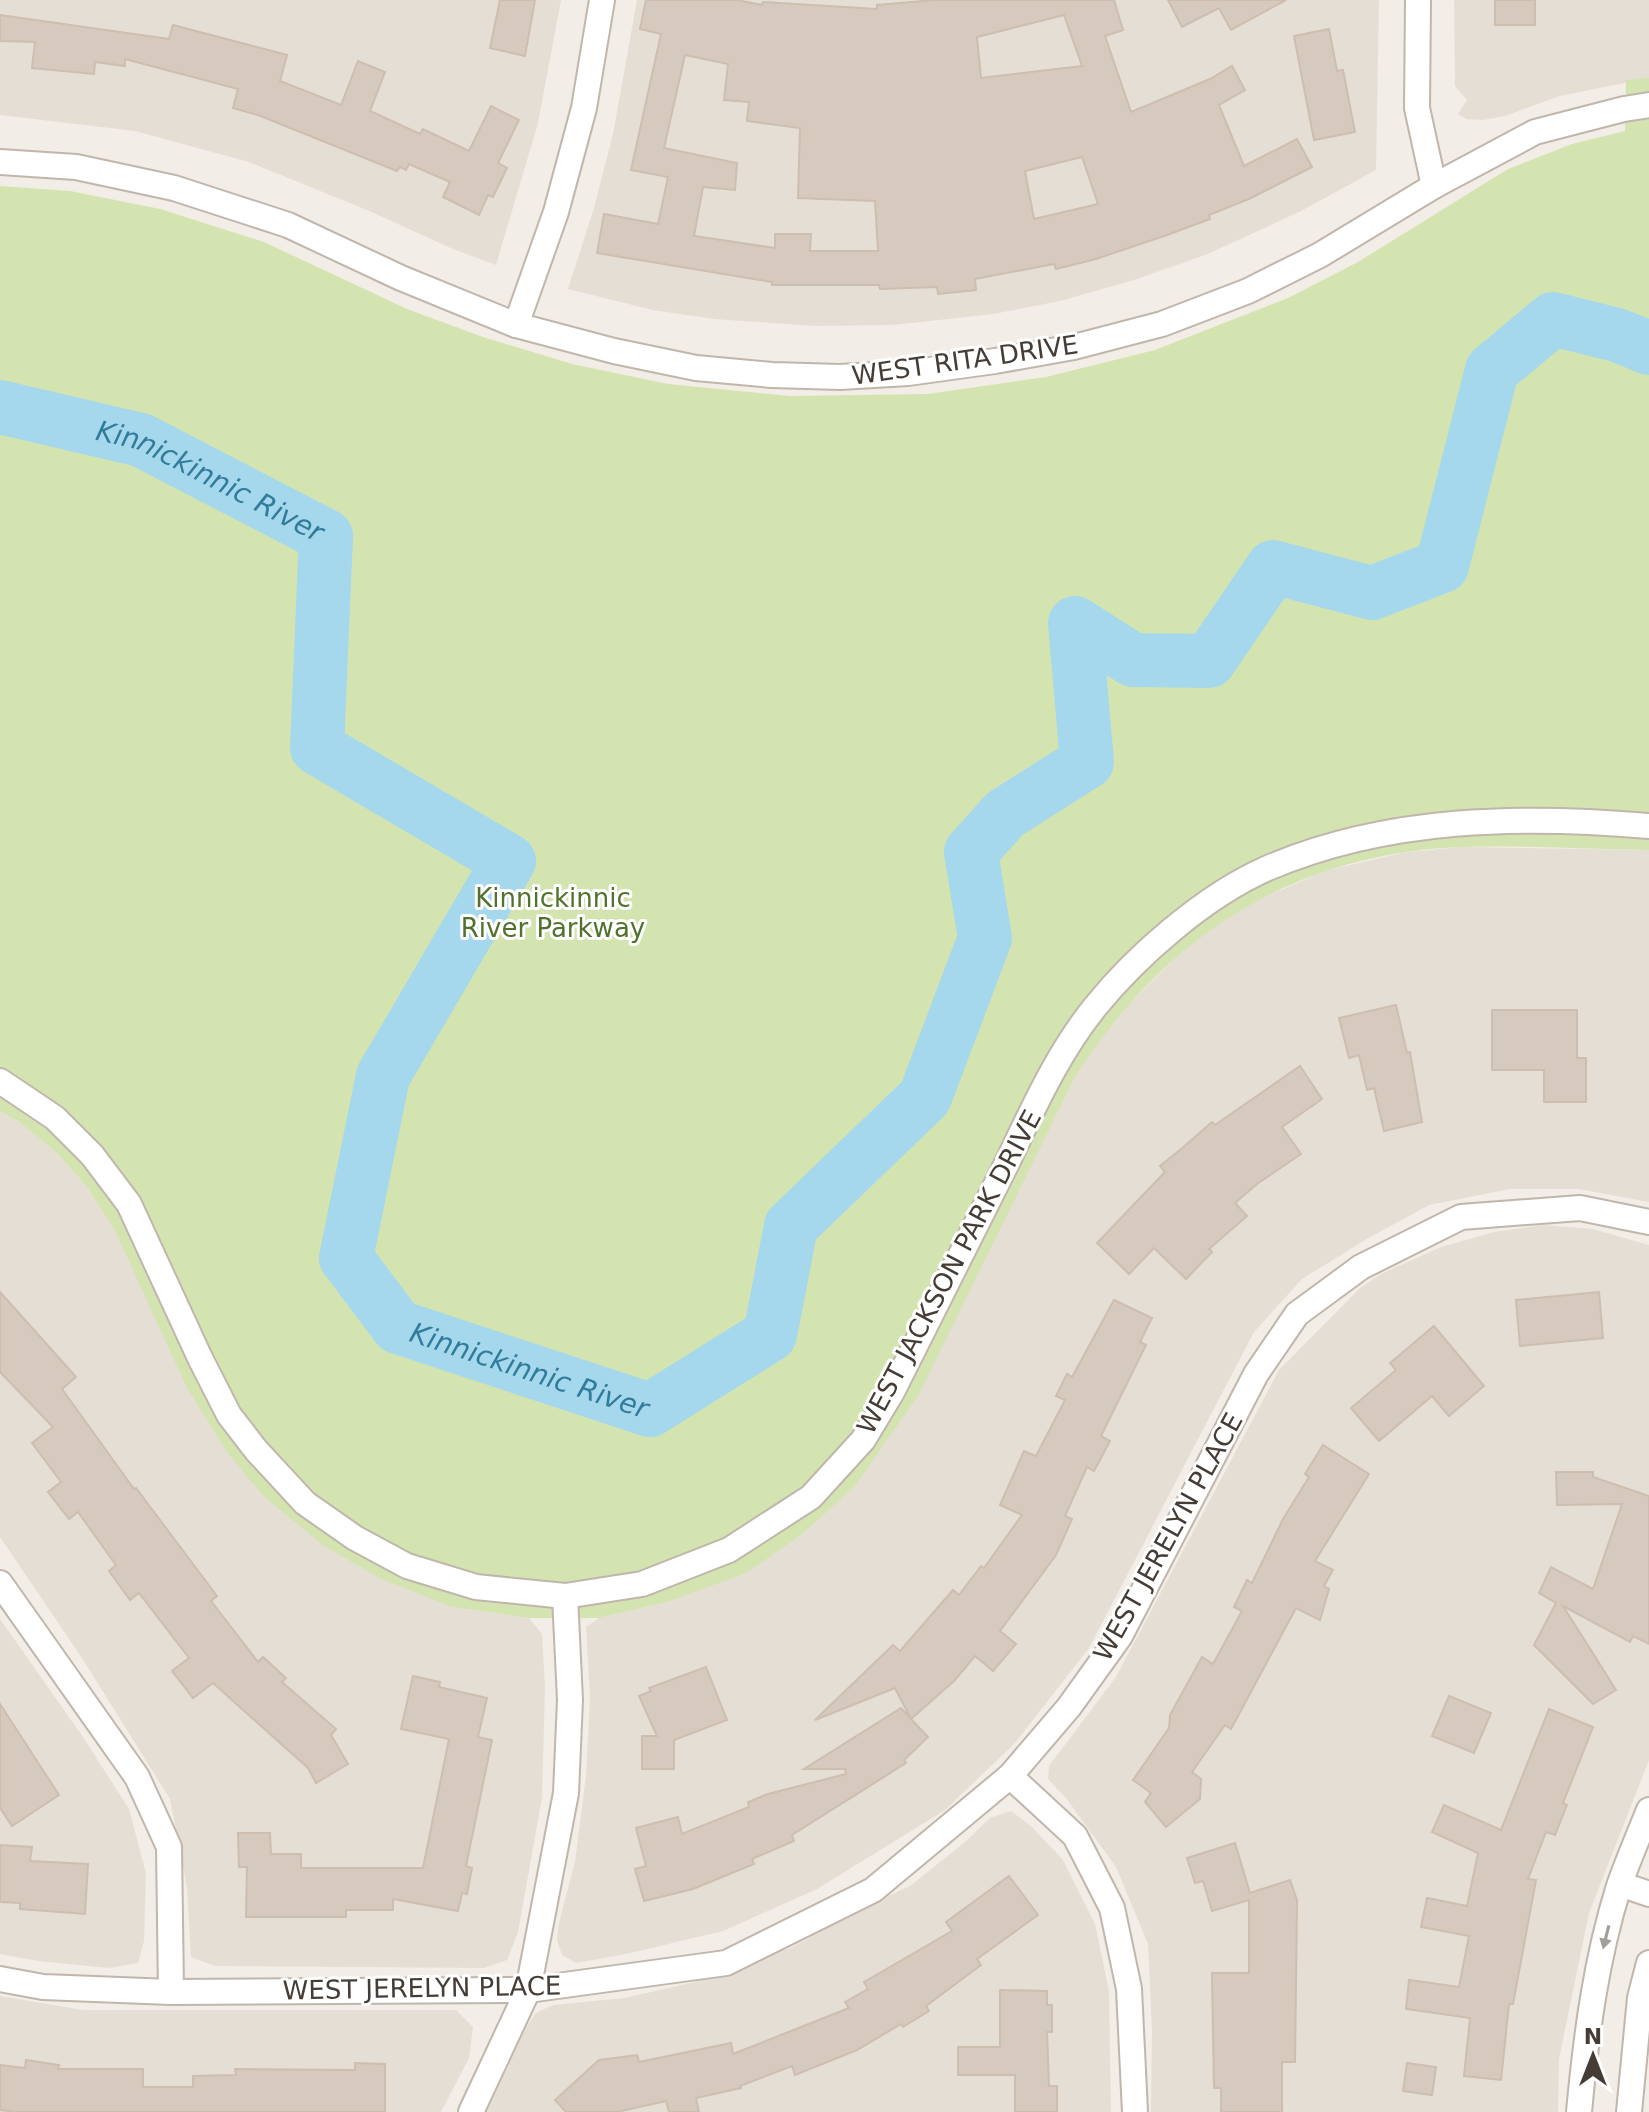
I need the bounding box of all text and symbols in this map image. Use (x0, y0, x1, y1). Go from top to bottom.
street label: WEST RITA DRIVE (850, 329, 1080, 391)
water label: Kinnickinnic River (93, 414, 330, 550)
park label: Kinnickinnic River Parkway (461, 883, 645, 943)
street label: WEST JACKSON PARK DRIVE (851, 1105, 1047, 1439)
water label: Kinnickinnic River (406, 1316, 654, 1426)
street label: WEST JERELYN PLACE (1087, 1408, 1249, 1666)
one-way arrow (1599, 1924, 1611, 1949)
street label: WEST JERELYN PLACE (282, 1971, 562, 2005)
north arrow (1553, 2016, 1633, 2096)
text: N (1584, 2024, 1602, 2049)

